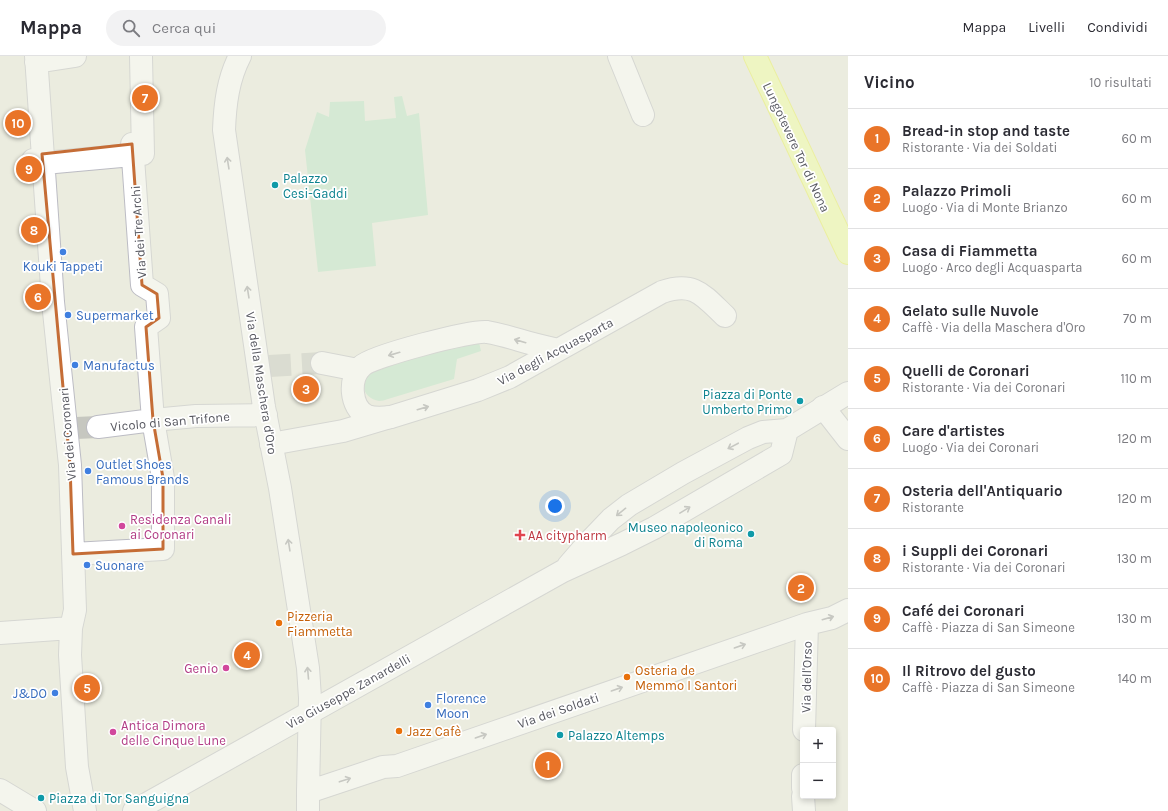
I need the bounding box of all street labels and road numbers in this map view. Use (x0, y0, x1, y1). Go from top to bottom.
street label: Lungotevere Tor di Nona (760, 80, 833, 215)
street label: Via dei Tre Archi (128, 185, 149, 279)
street label: Via della Maschera d'Oro (243, 311, 280, 455)
street label: Via degli Acquasparta (495, 315, 616, 389)
street label: Via dei Coronari (56, 387, 79, 481)
street label: Vicolo di San Trifone (110, 409, 231, 434)
street label: Via dell'Orso (798, 641, 815, 713)
street label: Via Giuseppe Zanardelli (283, 651, 413, 732)
street label: Via dei Soldati (516, 690, 601, 731)

